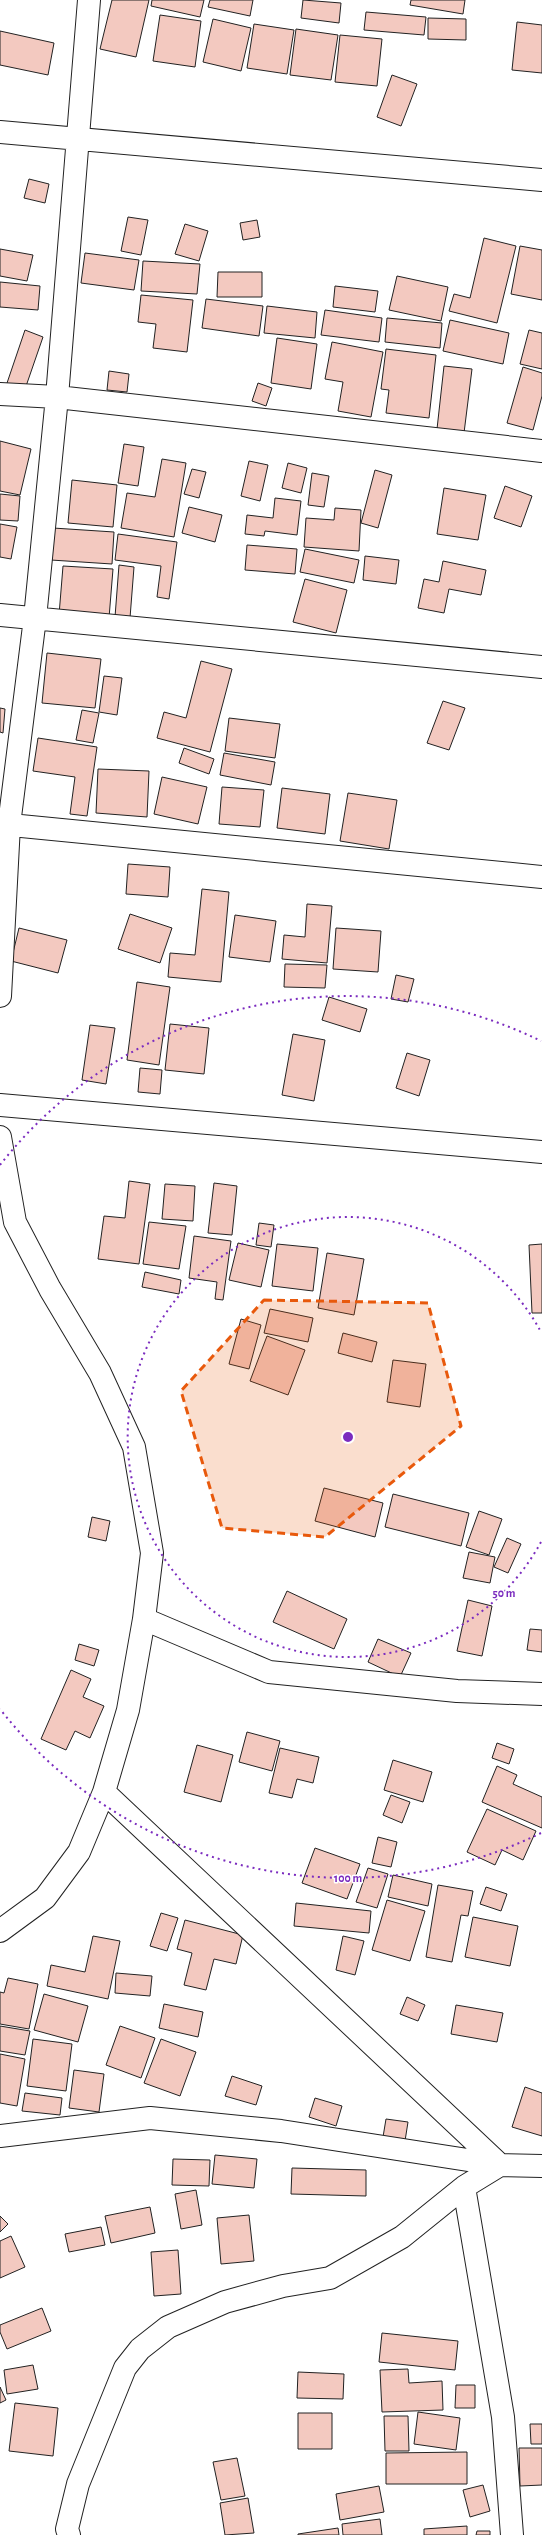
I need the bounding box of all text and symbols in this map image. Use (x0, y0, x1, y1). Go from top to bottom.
centre of rings (341, 1430, 355, 1444)
text: 50 m (493, 1587, 516, 1599)
text: 100 m (334, 1872, 362, 1884)

